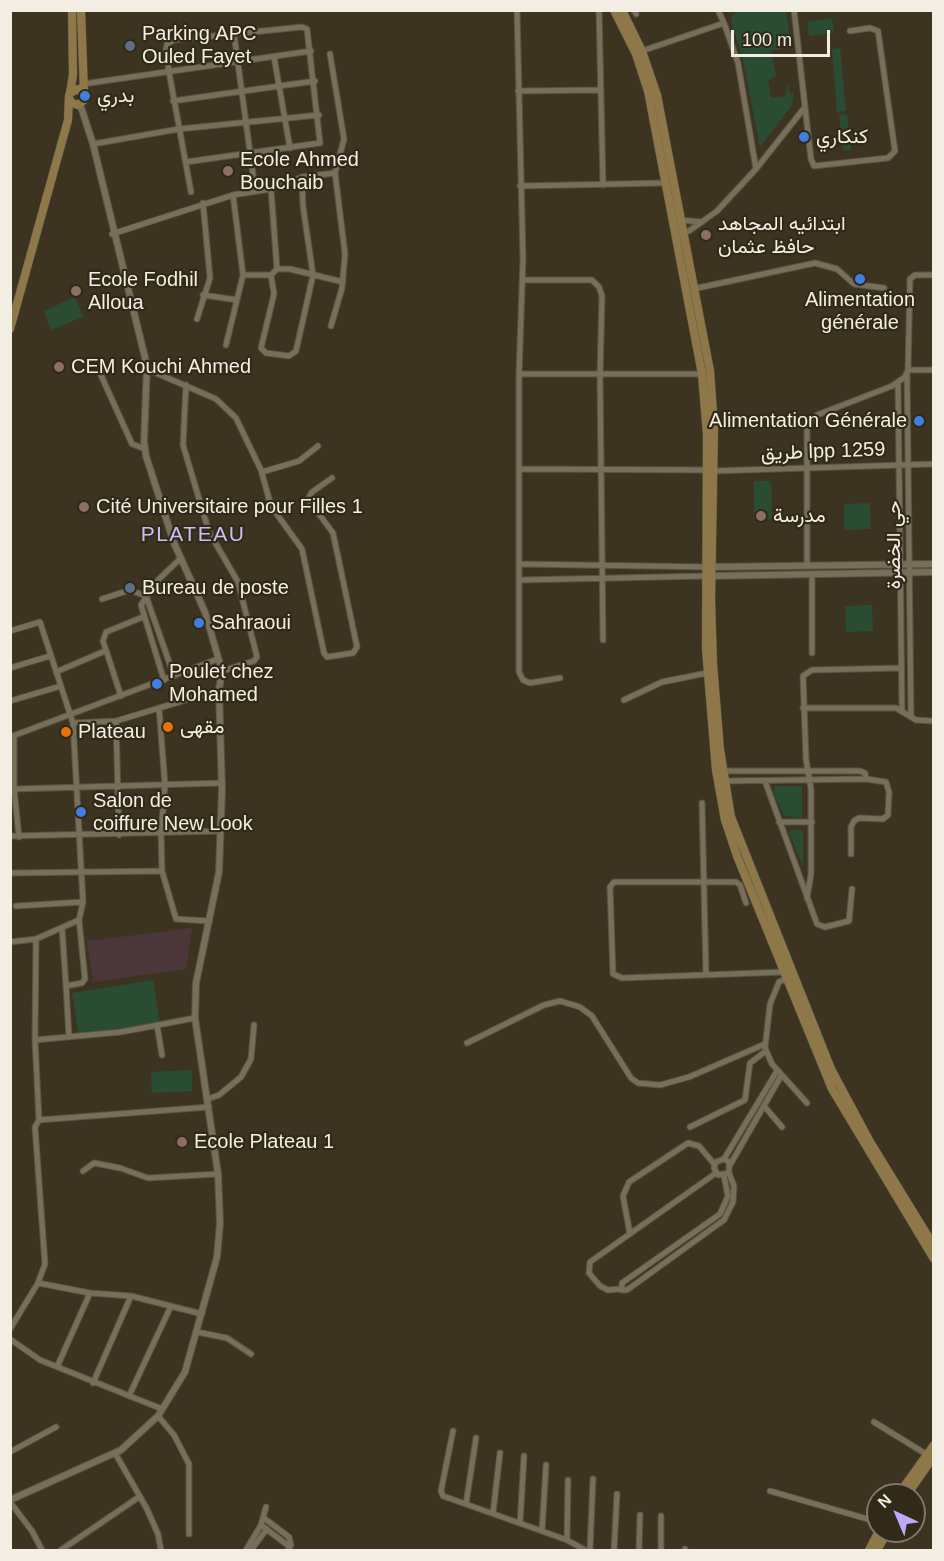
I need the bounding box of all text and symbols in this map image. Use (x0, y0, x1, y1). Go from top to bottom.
scale bar (734, 18, 833, 56)
place label: Parking APC Ouled Fayet (142, 22, 256, 69)
text: 100 m (742, 30, 792, 50)
marker: Parking APC Ouled Fayet (123, 39, 137, 53)
place label: بدري (97, 84, 134, 108)
marker: بدري (78, 89, 92, 103)
place label: كنكاري (816, 125, 868, 149)
marker: كنكاري (797, 130, 811, 144)
place label: Ecole Ahmed Bouchaib (240, 148, 359, 195)
marker: Ecole Ahmed Bouchaib (221, 164, 235, 178)
place label: ابتدائيه المجاهد حافظ عثمان (718, 212, 846, 259)
marker: ابتدائيه المجاهد حافظ عثمان (699, 228, 713, 242)
place label: Ecole Fodhil Alloua (88, 268, 198, 315)
marker: Alimentation générale (853, 272, 867, 286)
marker: Ecole Fodhil Alloua (69, 284, 83, 298)
place label: Alimentation générale (805, 288, 915, 335)
place label: CEM Kouchi Ahmed (71, 355, 251, 379)
marker: CEM Kouchi Ahmed (52, 360, 66, 374)
place label: Alimentation Générale (709, 409, 907, 433)
marker: Alimentation Générale (912, 414, 926, 428)
street label: طريق lpp 1259 (760, 438, 886, 466)
place label: Cité Universitaire pour Filles 1 (96, 495, 363, 519)
marker: Cité Universitaire pour Filles 1 (77, 500, 91, 514)
street label: حي الخضرة (882, 501, 906, 589)
place label: مدرسة (773, 504, 826, 528)
marker: مدرسة (754, 509, 768, 523)
district label: PLATEAU (141, 522, 245, 548)
place label: Bureau de poste (142, 576, 289, 600)
marker: Bureau de poste (123, 581, 137, 595)
place label: Sahraoui (211, 611, 291, 635)
marker: Sahraoui (192, 616, 206, 630)
place label: Poulet chez Mohamed (169, 660, 274, 707)
marker: Poulet chez Mohamed (150, 677, 164, 691)
place label: مقهى (180, 715, 224, 739)
place label: Plateau (78, 720, 146, 744)
marker: مقهى (161, 720, 175, 734)
marker: Plateau (59, 725, 73, 739)
place label: Salon de coiffure New Look (93, 789, 253, 836)
marker: Salon de coiffure New Look (74, 805, 88, 819)
place label: Ecole Plateau 1 (194, 1130, 334, 1154)
marker: Ecole Plateau 1 (175, 1135, 189, 1149)
north arrow (866, 1483, 926, 1543)
text: N (874, 1491, 895, 1511)

